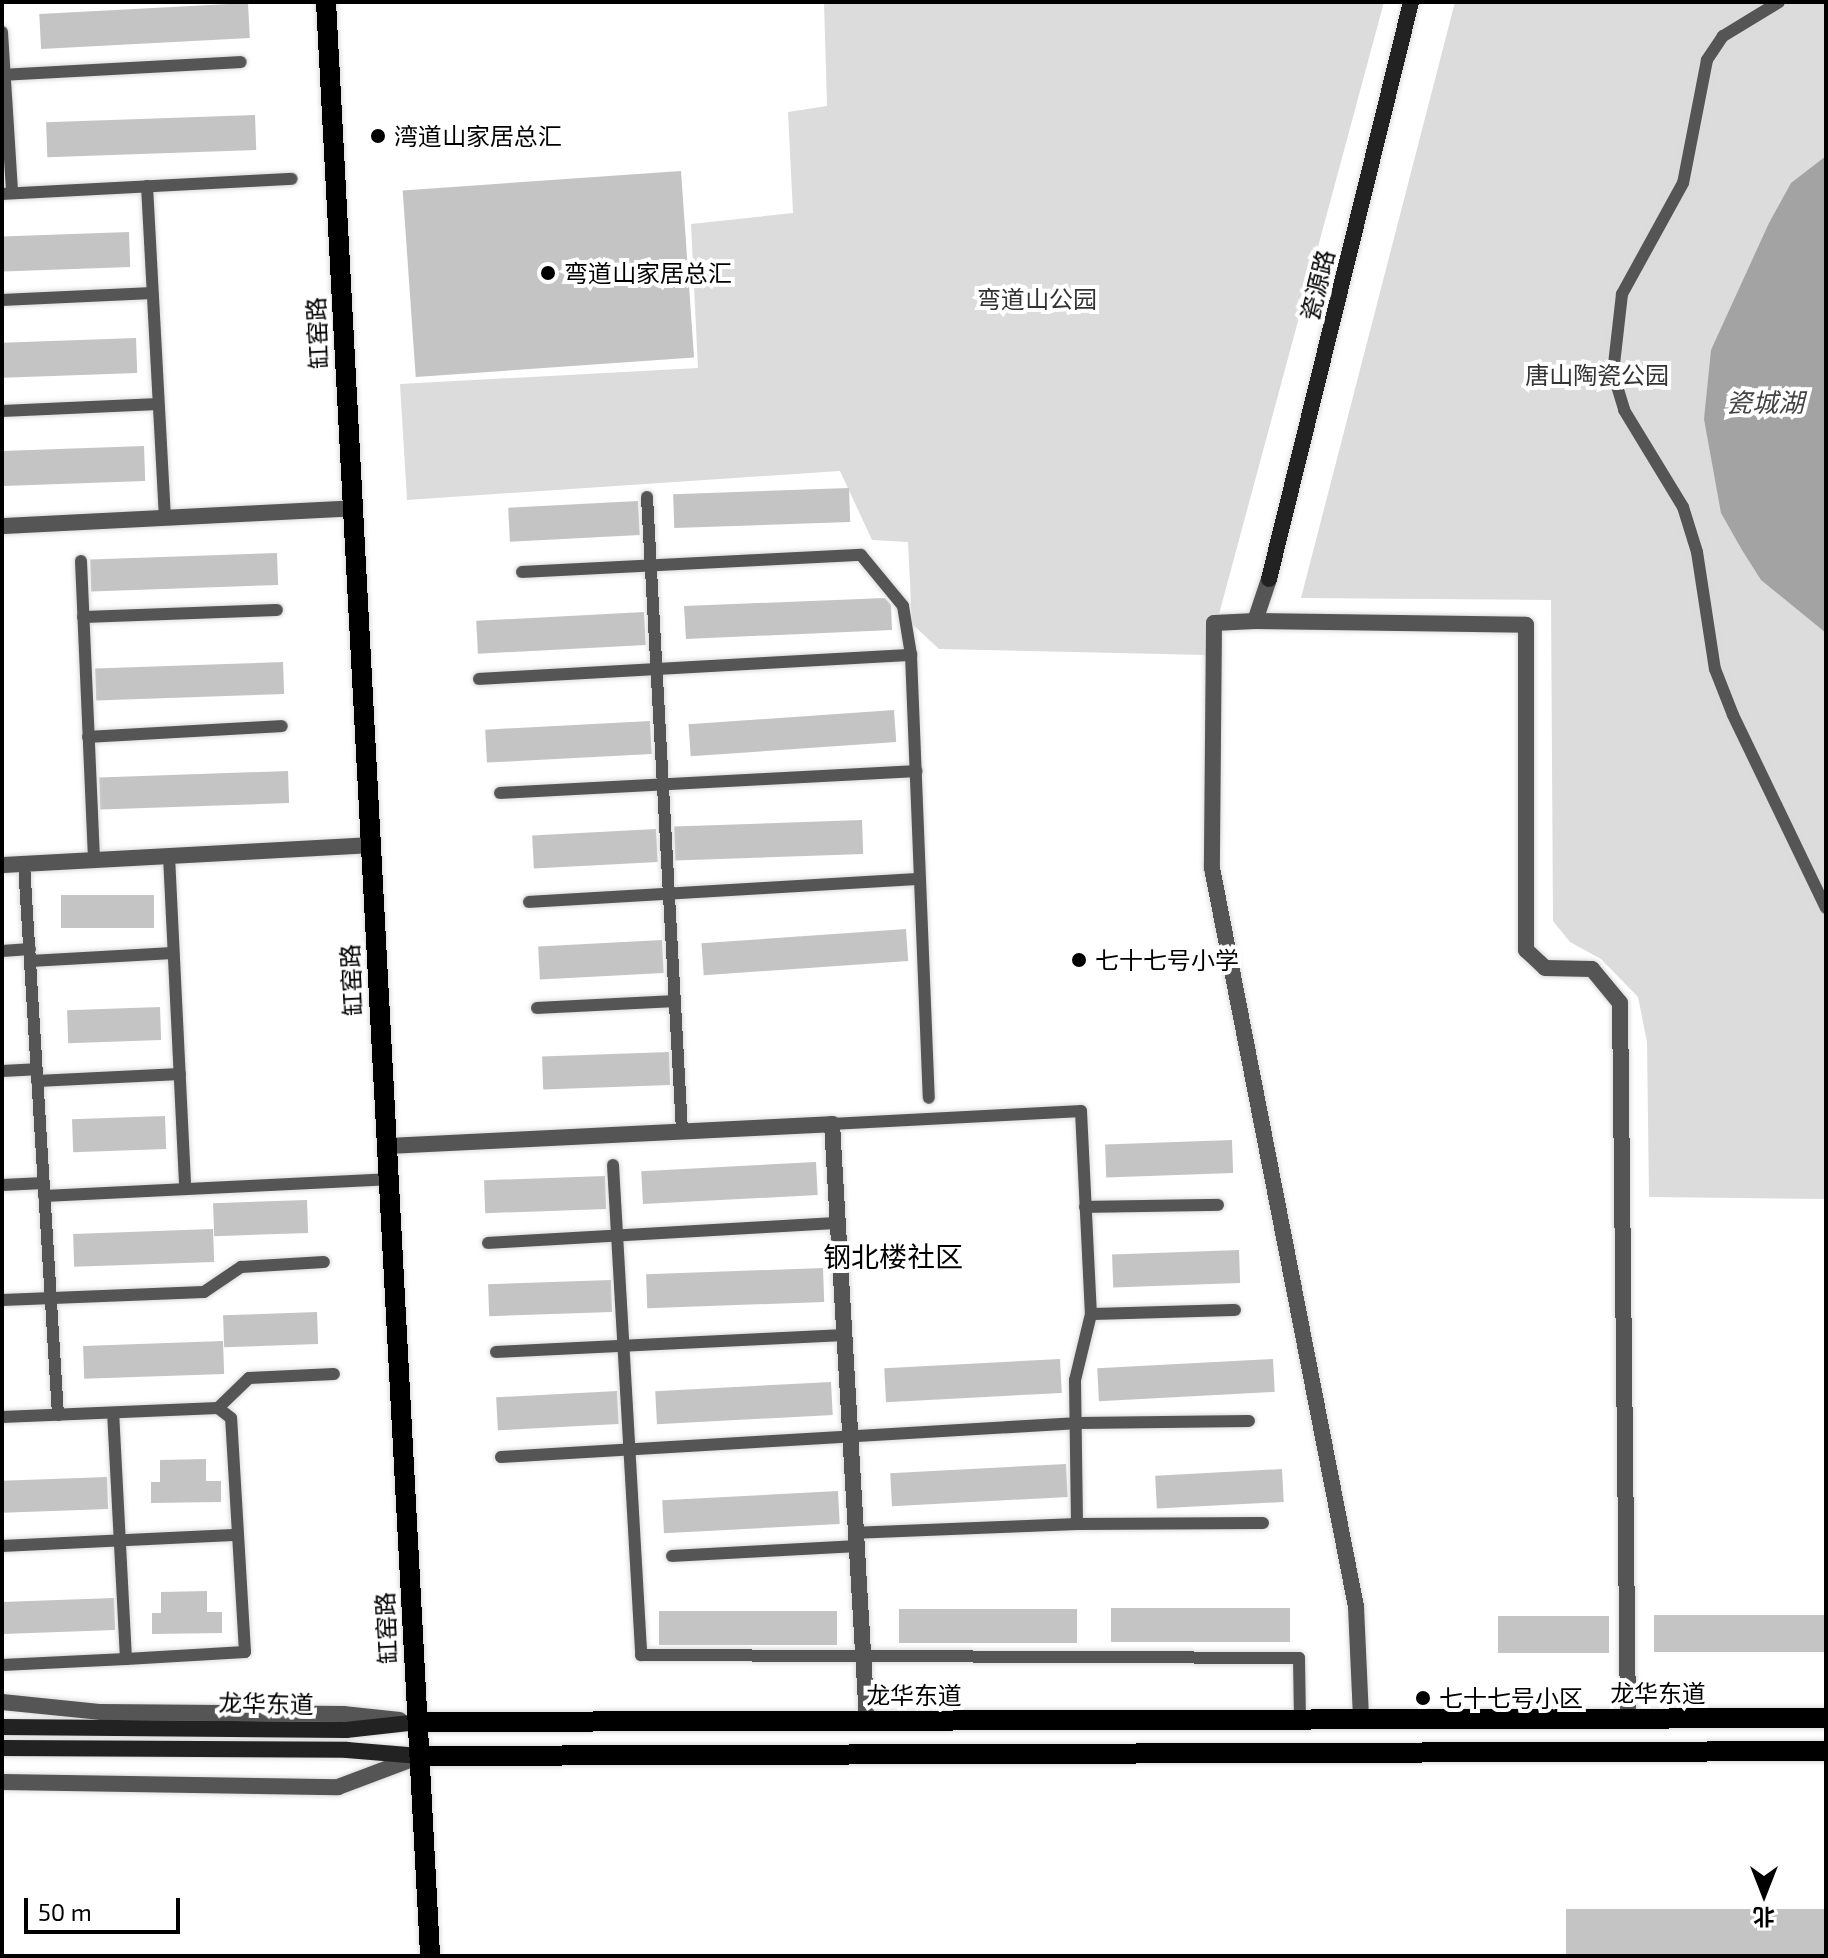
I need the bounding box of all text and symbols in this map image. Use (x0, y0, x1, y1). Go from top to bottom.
place label: 湾道山家居总汇 (394, 122, 562, 150)
marker: 湾道山家居总汇 (369, 127, 387, 145)
street label: 瓷源路 (1294, 247, 1340, 323)
place label: 弯道山家居总汇 (564, 259, 732, 287)
marker: 弯道山家居总汇 (539, 264, 557, 282)
park label: 弯道山公园 (977, 285, 1097, 313)
street label: 缸窑路 (301, 296, 333, 370)
park label: 唐山陶瓷公园 (1525, 361, 1669, 389)
water label: 瓷城湖 (1726, 386, 1804, 418)
street label: 缸窑路 (335, 943, 367, 1017)
place label: 七十七号小学 (1095, 946, 1239, 974)
marker: 七十七号小学 (1070, 951, 1088, 969)
district label: 钢北楼社区 (823, 1239, 963, 1273)
street label: 缸窑路 (370, 1591, 402, 1665)
street label: 龙华东道 (1610, 1679, 1706, 1707)
street label: 龙华东道 (866, 1681, 962, 1709)
place label: 七十七号小区 (1439, 1684, 1583, 1712)
street label: 龙华东道 (218, 1688, 314, 1718)
marker: 七十七号小区 (1414, 1689, 1432, 1707)
north arrow (1724, 1854, 1804, 1934)
scale bar (28, 1882, 184, 1932)
text: 50 m (38, 1897, 92, 1926)
text: 北 (1753, 1905, 1775, 1931)

